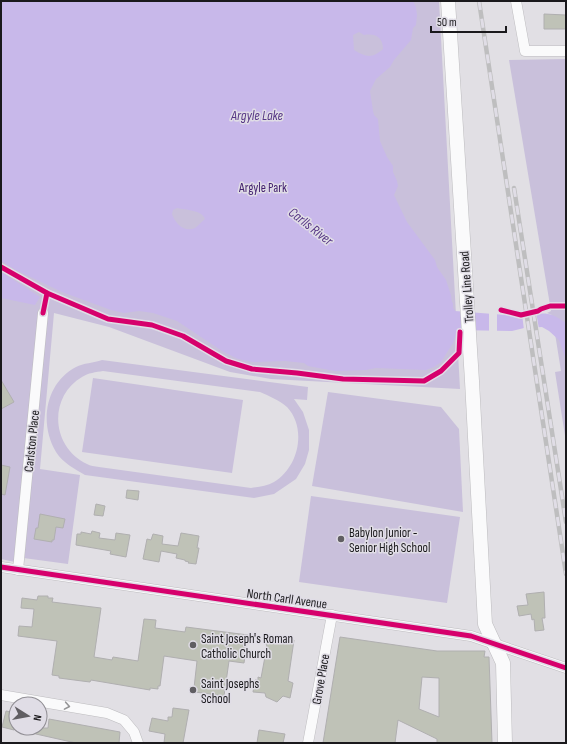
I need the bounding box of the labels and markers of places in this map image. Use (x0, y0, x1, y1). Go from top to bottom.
place label: Babylon Junior - Senior High School (349, 525, 430, 556)
marker: Babylon Junior - Senior High School (336, 534, 346, 544)
place label: Saint Joseph's Roman Catholic Church (201, 631, 293, 662)
marker: Saint Joseph's Roman Catholic Church (188, 640, 198, 650)
place label: Saint Josephs School (201, 676, 260, 707)
marker: Saint Josephs School (188, 685, 198, 695)

